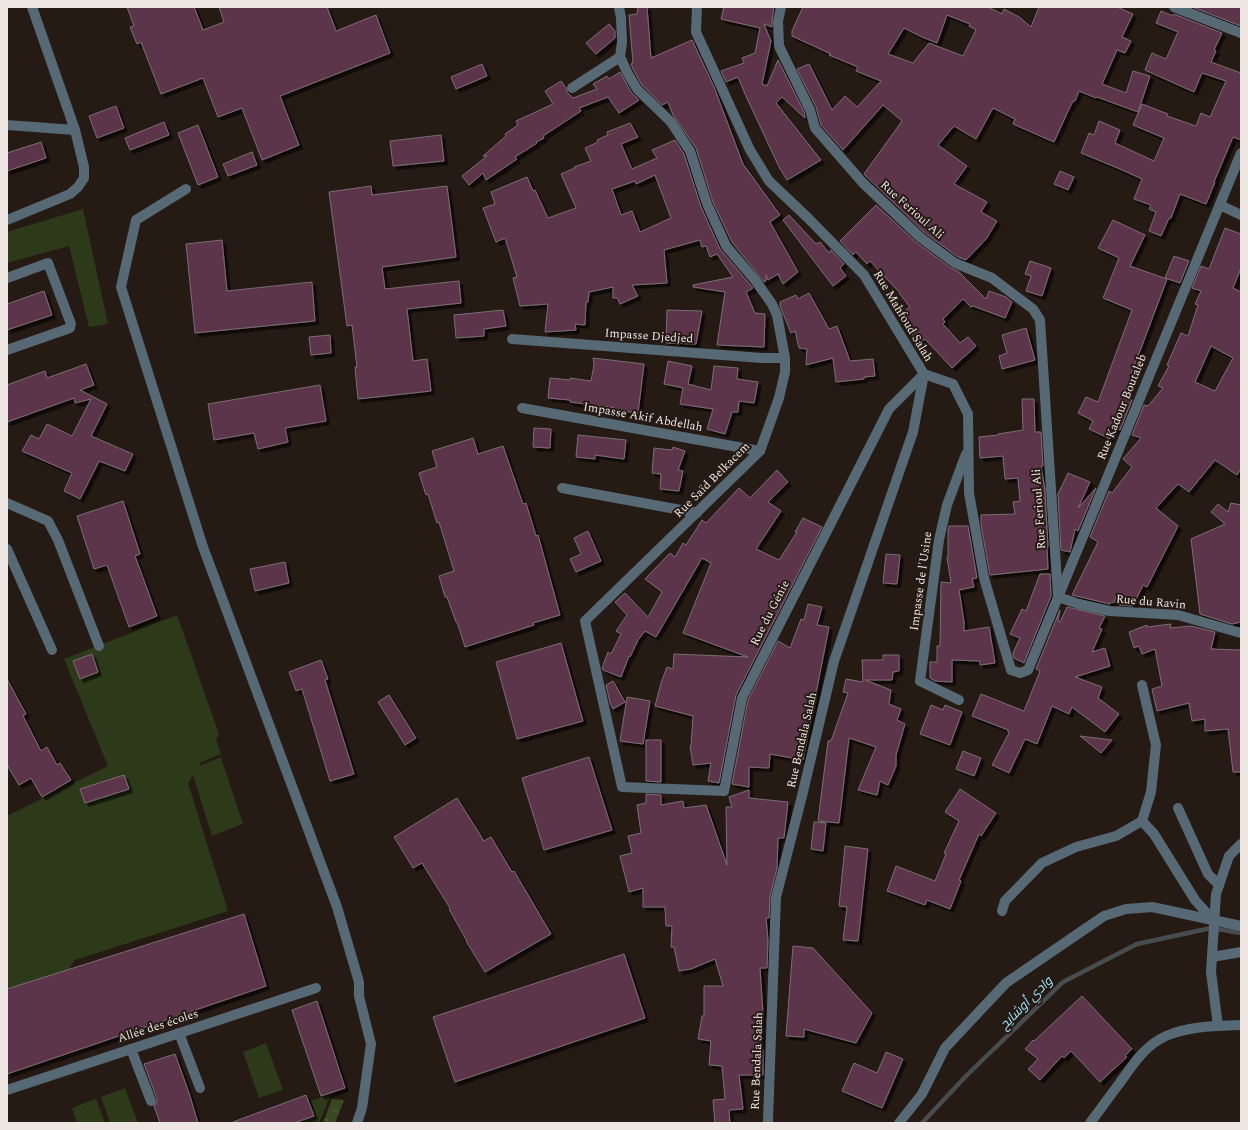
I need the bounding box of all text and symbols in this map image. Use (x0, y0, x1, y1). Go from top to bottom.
street label: Rue Ferioul Ali (876, 176, 949, 244)
street label: Rue Mahfoud Salah (868, 267, 938, 365)
street label: Impasse Djedjed (604, 323, 694, 349)
street label: Rue Kadour Boutaleb (1092, 351, 1152, 463)
street label: Impasse Akif Abdellah (582, 397, 704, 437)
street label: Rue Saïd Belkacem (670, 438, 754, 522)
street label: Rue Ferioul Ali (1027, 468, 1051, 550)
street label: Impasse de l'Usine (905, 530, 937, 632)
street label: Rue du Génie (745, 577, 795, 649)
street label: Rue du Ravin (1115, 589, 1187, 615)
street label: Rue Bendala Salah (782, 690, 822, 790)
water label: وادي أوشايح (994, 971, 1058, 1035)
street label: Allée des écoles (115, 1004, 201, 1048)
street label: Rue Bendala Salah (746, 1012, 768, 1110)

